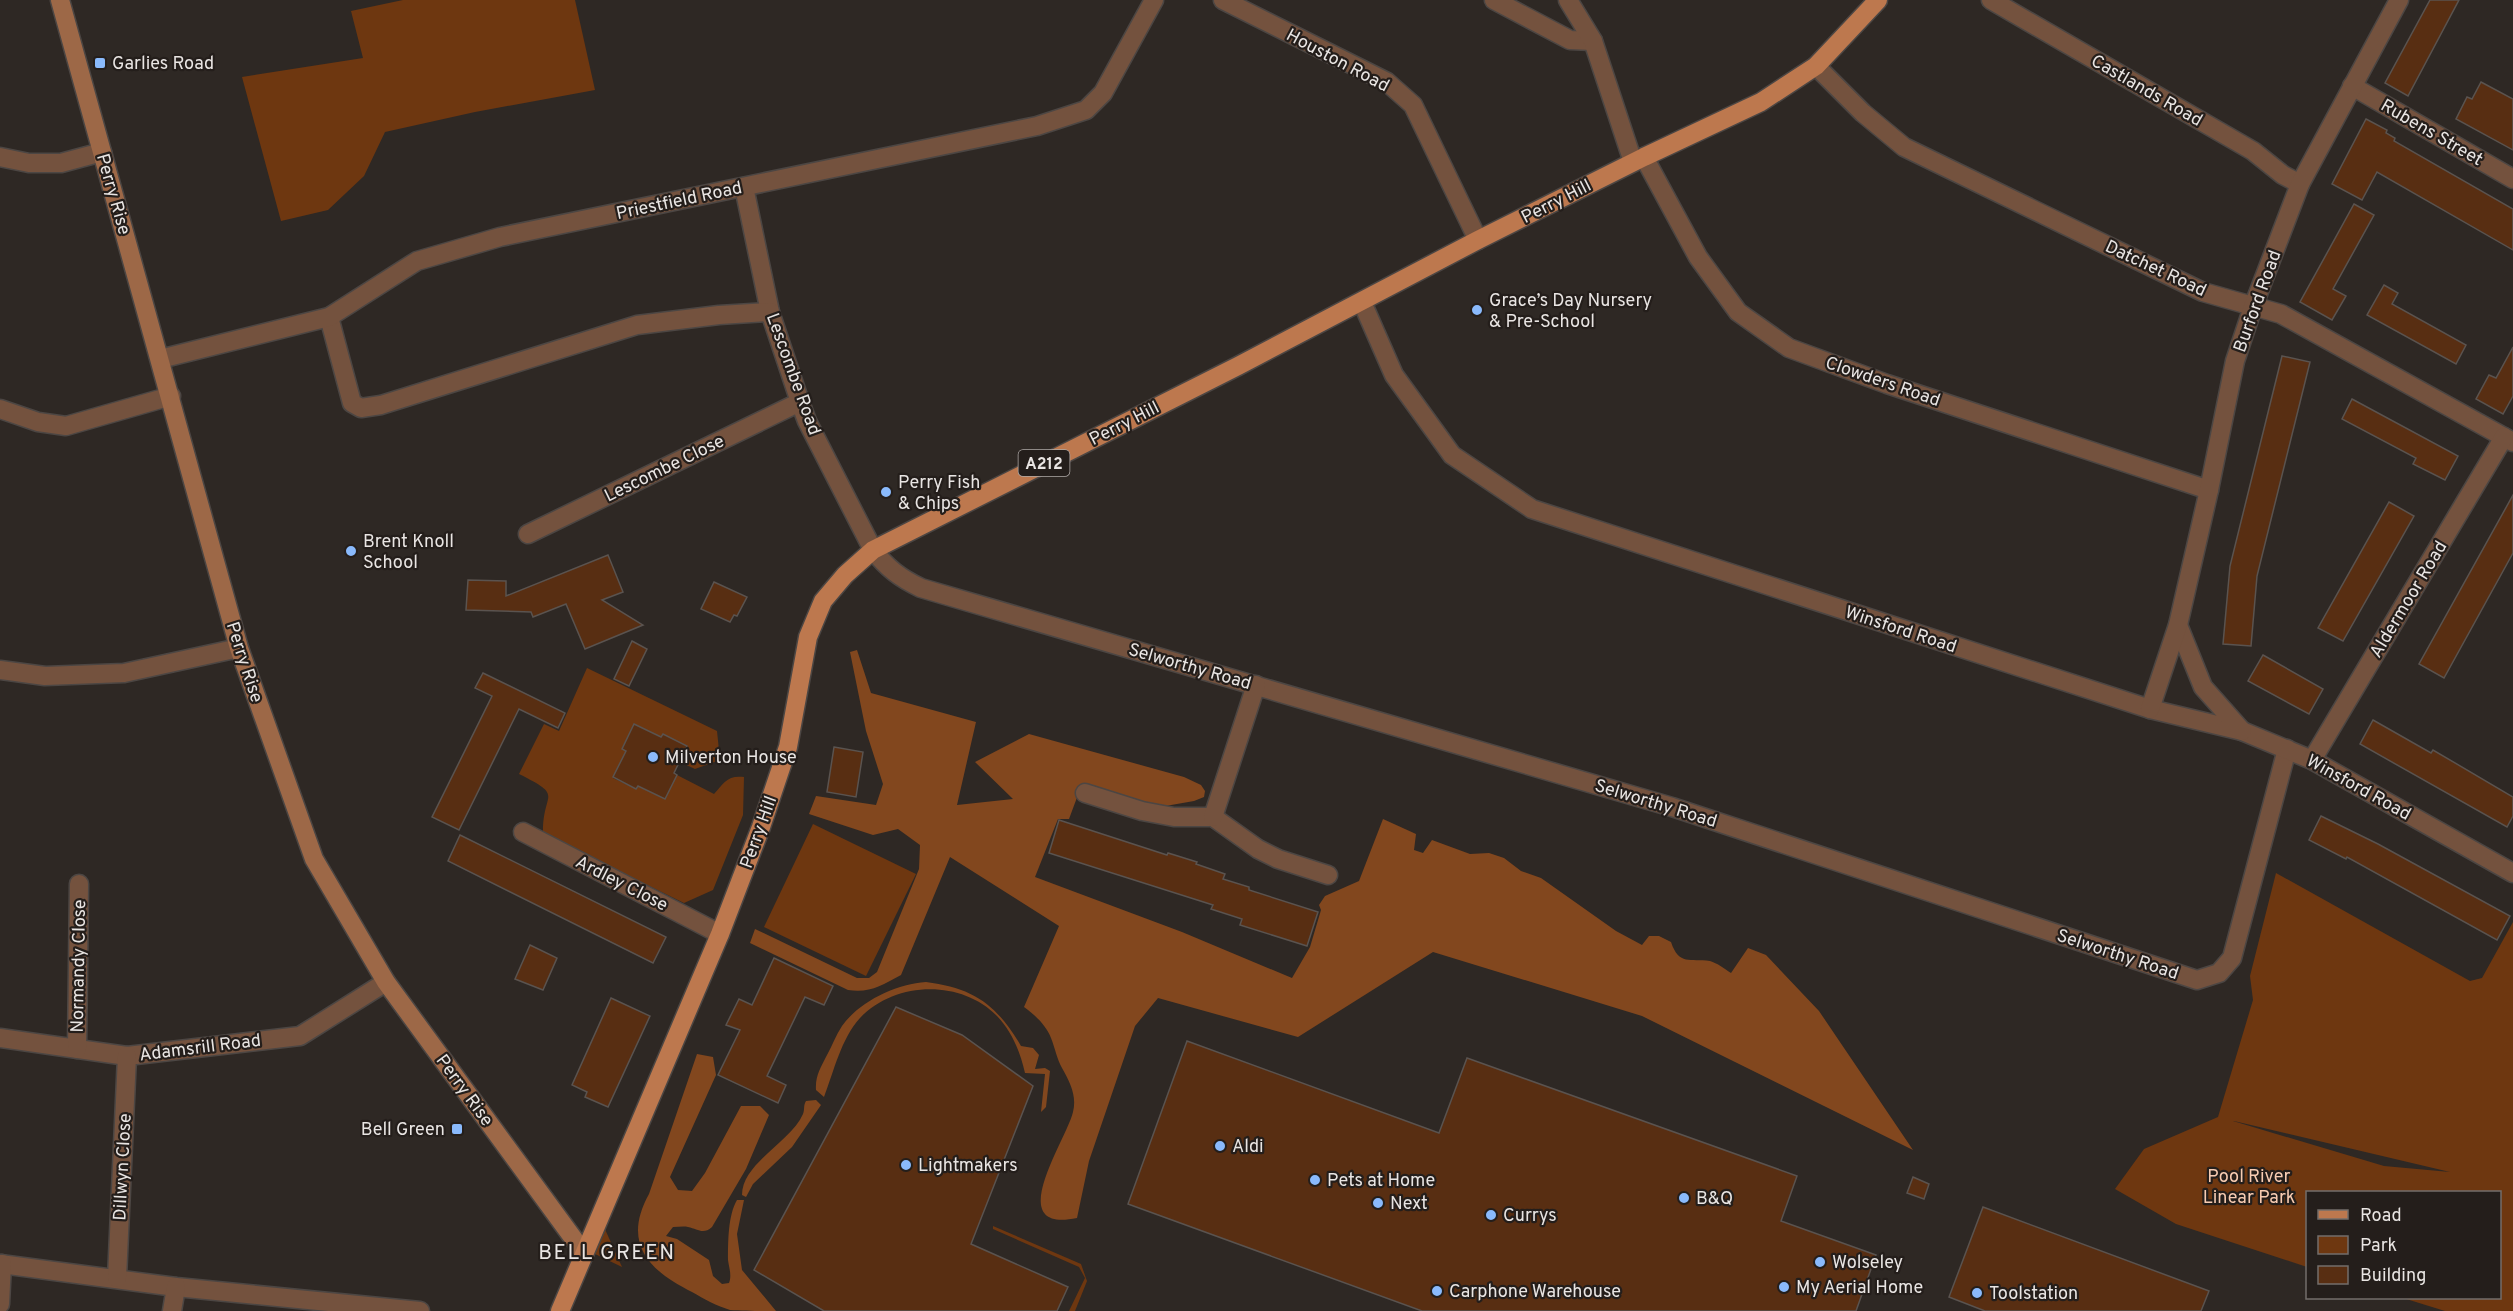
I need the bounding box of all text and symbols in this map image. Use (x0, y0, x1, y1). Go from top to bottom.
street label: Houston Road (1282, 24, 1393, 98)
street label: Castlands Road (2086, 50, 2206, 133)
place label: Garlies Road (112, 53, 214, 76)
marker: Garlies Road (93, 56, 107, 70)
street label: Rubens Street (2376, 95, 2487, 172)
street label: Perry Rise (90, 151, 135, 238)
street label: Perry Hill (1518, 175, 1596, 230)
street label: Priestfield Road (614, 177, 744, 226)
street label: Datchet Road (2101, 236, 2210, 303)
street label: Burford Road (2229, 247, 2288, 356)
place label: Grace’s Day Nursery & Pre-School (1489, 290, 1652, 334)
marker: Grace’s Day Nursery & Pre-School (1470, 303, 1484, 317)
street label: Lescombe Road (760, 310, 825, 439)
street label: Clowders Road (1822, 352, 1943, 413)
street label: Perry Hill (1086, 397, 1164, 452)
street label: Lescombe Close (601, 430, 728, 508)
road number: A212 (1018, 450, 1070, 476)
place label: Perry Fish & Chips (898, 472, 980, 516)
marker: Perry Fish & Chips (879, 485, 893, 499)
place label: Brent Knoll School (363, 531, 454, 575)
street label: Aldermoor Road (2365, 537, 2453, 663)
marker: Brent Knoll School (344, 544, 358, 558)
street label: Winsford Road (1842, 602, 1959, 659)
street label: Perry Rise (220, 619, 267, 706)
street label: Selworthy Road (1125, 639, 1254, 696)
place label: Milverton House (665, 747, 797, 770)
marker: Milverton House (646, 750, 660, 764)
street label: Winsford Road (2302, 750, 2415, 827)
street label: Selworthy Road (1592, 775, 1720, 834)
street label: Perry Hill (736, 793, 783, 872)
street label: Ardley Close (571, 851, 671, 917)
street label: Normandy Close (67, 899, 92, 1033)
street label: Selworthy Road (2054, 925, 2181, 986)
street label: Adamsrill Road (138, 1030, 262, 1067)
street label: Perry Rise (430, 1050, 498, 1131)
street label: Dillwyn Close (109, 1113, 138, 1221)
place label: Bell Green (361, 1119, 445, 1142)
marker: Bell Green (450, 1122, 464, 1136)
place label: Aldi (1232, 1136, 1264, 1159)
marker: Aldi (1213, 1139, 1227, 1153)
place label: Lightmakers (918, 1155, 1018, 1178)
marker: Lightmakers (899, 1158, 913, 1172)
park label: Pool River Linear Park (2203, 1166, 2295, 1210)
place label: Pets at Home (1327, 1170, 1435, 1193)
marker: Pets at Home (1308, 1173, 1322, 1187)
place label: B&Q (1696, 1188, 1733, 1211)
marker: B&Q (1677, 1191, 1691, 1205)
legend (2306, 1191, 2501, 1299)
place label: Next (1390, 1193, 1428, 1216)
marker: Next (1371, 1196, 1385, 1210)
place label: Currys (1503, 1205, 1557, 1228)
text: Road (2360, 1205, 2402, 1228)
marker: Currys (1484, 1208, 1498, 1222)
text: Park (2360, 1235, 2397, 1258)
district label: BELL GREEN (538, 1240, 676, 1267)
place label: Wolseley (1832, 1252, 1903, 1275)
marker: Wolseley (1813, 1255, 1827, 1269)
text: Building (2360, 1265, 2426, 1288)
place label: My Aerial Home (1796, 1277, 1923, 1300)
marker: My Aerial Home (1777, 1280, 1791, 1294)
place label: Carphone Warehouse (1449, 1281, 1621, 1304)
place label: Toolstation (1989, 1283, 2078, 1306)
marker: Carphone Warehouse (1430, 1284, 1444, 1298)
marker: Toolstation (1970, 1286, 1984, 1300)

